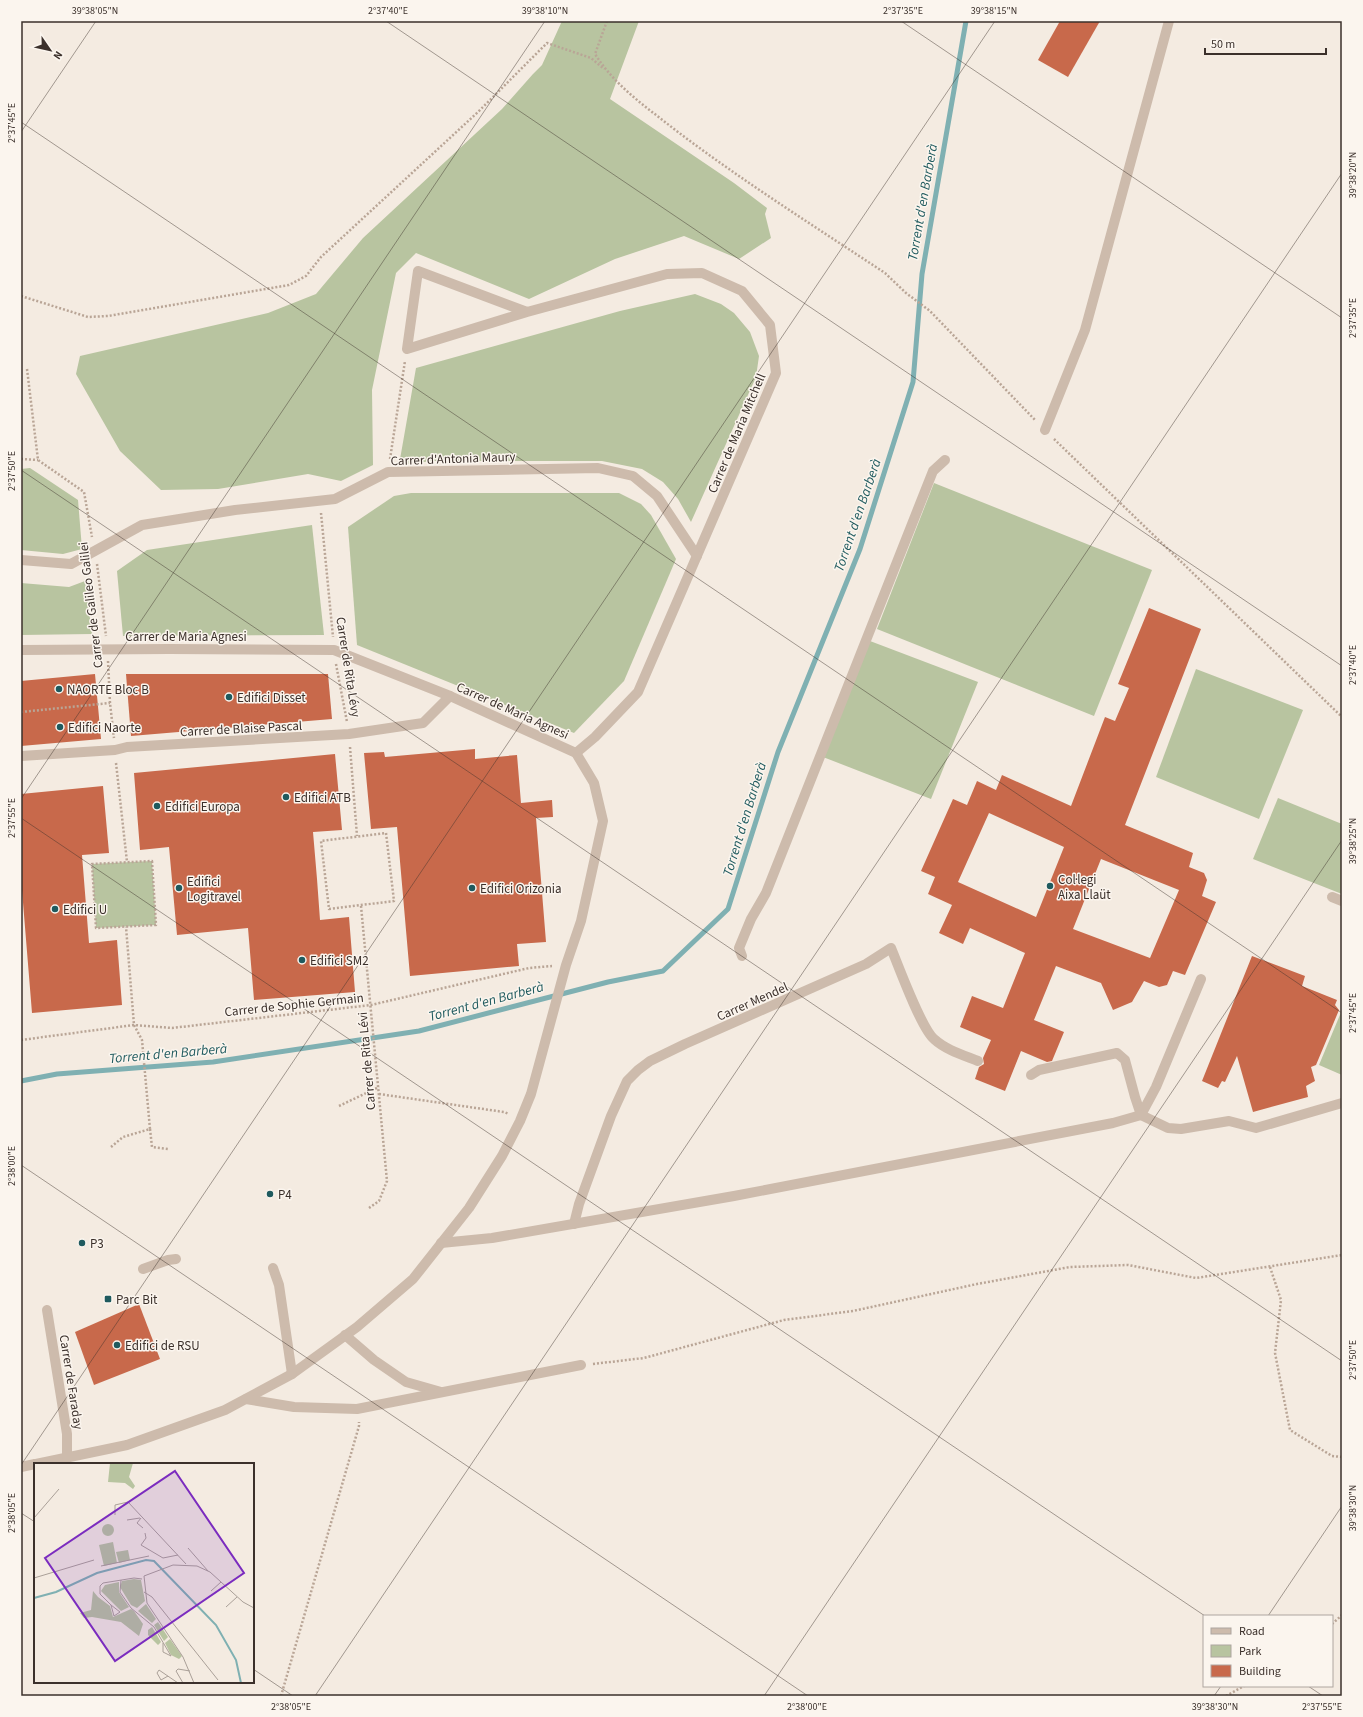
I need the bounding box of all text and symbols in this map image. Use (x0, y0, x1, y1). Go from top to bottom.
text: 39°38'05"N (72, 4, 118, 18)
text: 2°37'40"E (368, 4, 408, 18)
text: 39°38'10"N (522, 4, 568, 18)
text: 2°37'35"E (883, 4, 923, 18)
text: 39°38'15"N (971, 4, 1017, 18)
north arrow (30, 30, 70, 70)
scale bar (1205, 30, 1326, 56)
text: 50 m (1211, 36, 1235, 53)
text: N (50, 48, 66, 63)
text: 2°37'45"E (5, 103, 19, 143)
water label: Torrent d'en Barberà (903, 142, 943, 262)
text: 39°38'20"N (1346, 152, 1360, 198)
text: 2°37'35"E (1346, 298, 1360, 338)
street label: Carrer de Maria Mitchell (704, 371, 770, 496)
street label: Carrer d'Antonia Maury (390, 448, 516, 470)
text: 2°37'50"E (5, 451, 19, 491)
water label: Torrent d'en Barberà (829, 456, 887, 575)
street label: Carrer de Galileo Galilei (74, 541, 108, 669)
street label: Carrer de Rita Lévy (331, 616, 365, 719)
street label: Carrer de Maria Agnesi (125, 628, 247, 646)
text: 2°37'40"E (1346, 645, 1360, 685)
street label: Carrer de Maria Agnesi (453, 678, 572, 744)
place label: NAORTE Bloc B (67, 681, 149, 699)
marker: NAORTE Bloc B (54, 684, 64, 694)
place label: Edifici Disset (237, 689, 306, 707)
marker: Edifici Disset (224, 692, 234, 702)
street label: Carrer de Blaise Pascal (179, 717, 303, 741)
place label: Edifici Naorte (68, 719, 141, 737)
marker: Edifici Naorte (55, 722, 65, 732)
water label: Torrent d'en Barberà (718, 759, 772, 879)
place label: Edifici ATB (294, 789, 351, 807)
marker: Edifici ATB (281, 792, 291, 802)
text: 2°37'55"E (5, 798, 19, 838)
place label: Edifici Europa (165, 798, 240, 816)
marker: Edifici Europa (152, 801, 162, 811)
text: 39°38'25"N (1346, 818, 1360, 864)
place label: Col·legi Aixa Llaüt (1058, 871, 1111, 904)
place label: Edifici Logitravel (187, 873, 241, 906)
place label: Edifici Orizonia (480, 880, 562, 898)
marker: Col·legi Aixa Llaüt (1045, 881, 1055, 891)
marker: Edifici Logitravel (174, 883, 184, 893)
marker: Edifici Orizonia (467, 883, 477, 893)
place label: Edifici U (63, 901, 107, 919)
marker: Edifici U (50, 904, 60, 914)
place label: Edifici SM2 (310, 952, 369, 970)
marker: Edifici SM2 (297, 955, 307, 965)
water label: Torrent d'en Barberà (426, 977, 547, 1027)
street label: Carrer Mendel (714, 978, 791, 1026)
street label: Carrer de Sophie Germain (224, 989, 365, 1021)
text: 2°37'45"E (1346, 993, 1360, 1033)
street label: Carrer de Rita Lévi (354, 1011, 380, 1111)
water label: Torrent d'en Barberà (108, 1039, 228, 1069)
text: 2°38'00"E (5, 1146, 19, 1186)
place label: P4 (278, 1186, 292, 1204)
marker: P4 (265, 1189, 275, 1199)
place label: P3 (90, 1235, 104, 1253)
marker: P3 (77, 1238, 87, 1248)
place label: Parc Bit (116, 1291, 158, 1309)
marker: Parc Bit (103, 1294, 113, 1304)
street label: Carrer de Faraday (55, 1333, 87, 1431)
place label: Edifici de RSU (125, 1337, 200, 1355)
marker: Edifici de RSU (112, 1340, 122, 1350)
text: 2°37'50"E (1346, 1340, 1360, 1380)
inset map (34, 1463, 254, 1683)
text: 39°38'30"N (1346, 1485, 1360, 1531)
text: 2°38'05"E (5, 1493, 19, 1533)
legend (1203, 1615, 1333, 1687)
text: Road (1239, 1623, 1265, 1640)
text: Park (1239, 1643, 1261, 1660)
text: Building (1239, 1663, 1281, 1680)
text: 2°38'05"E (271, 1700, 311, 1714)
text: 2°38'00"E (787, 1700, 827, 1714)
text: 39°38'30"N (1192, 1700, 1238, 1714)
text: 2°37'55"E (1302, 1700, 1342, 1714)

